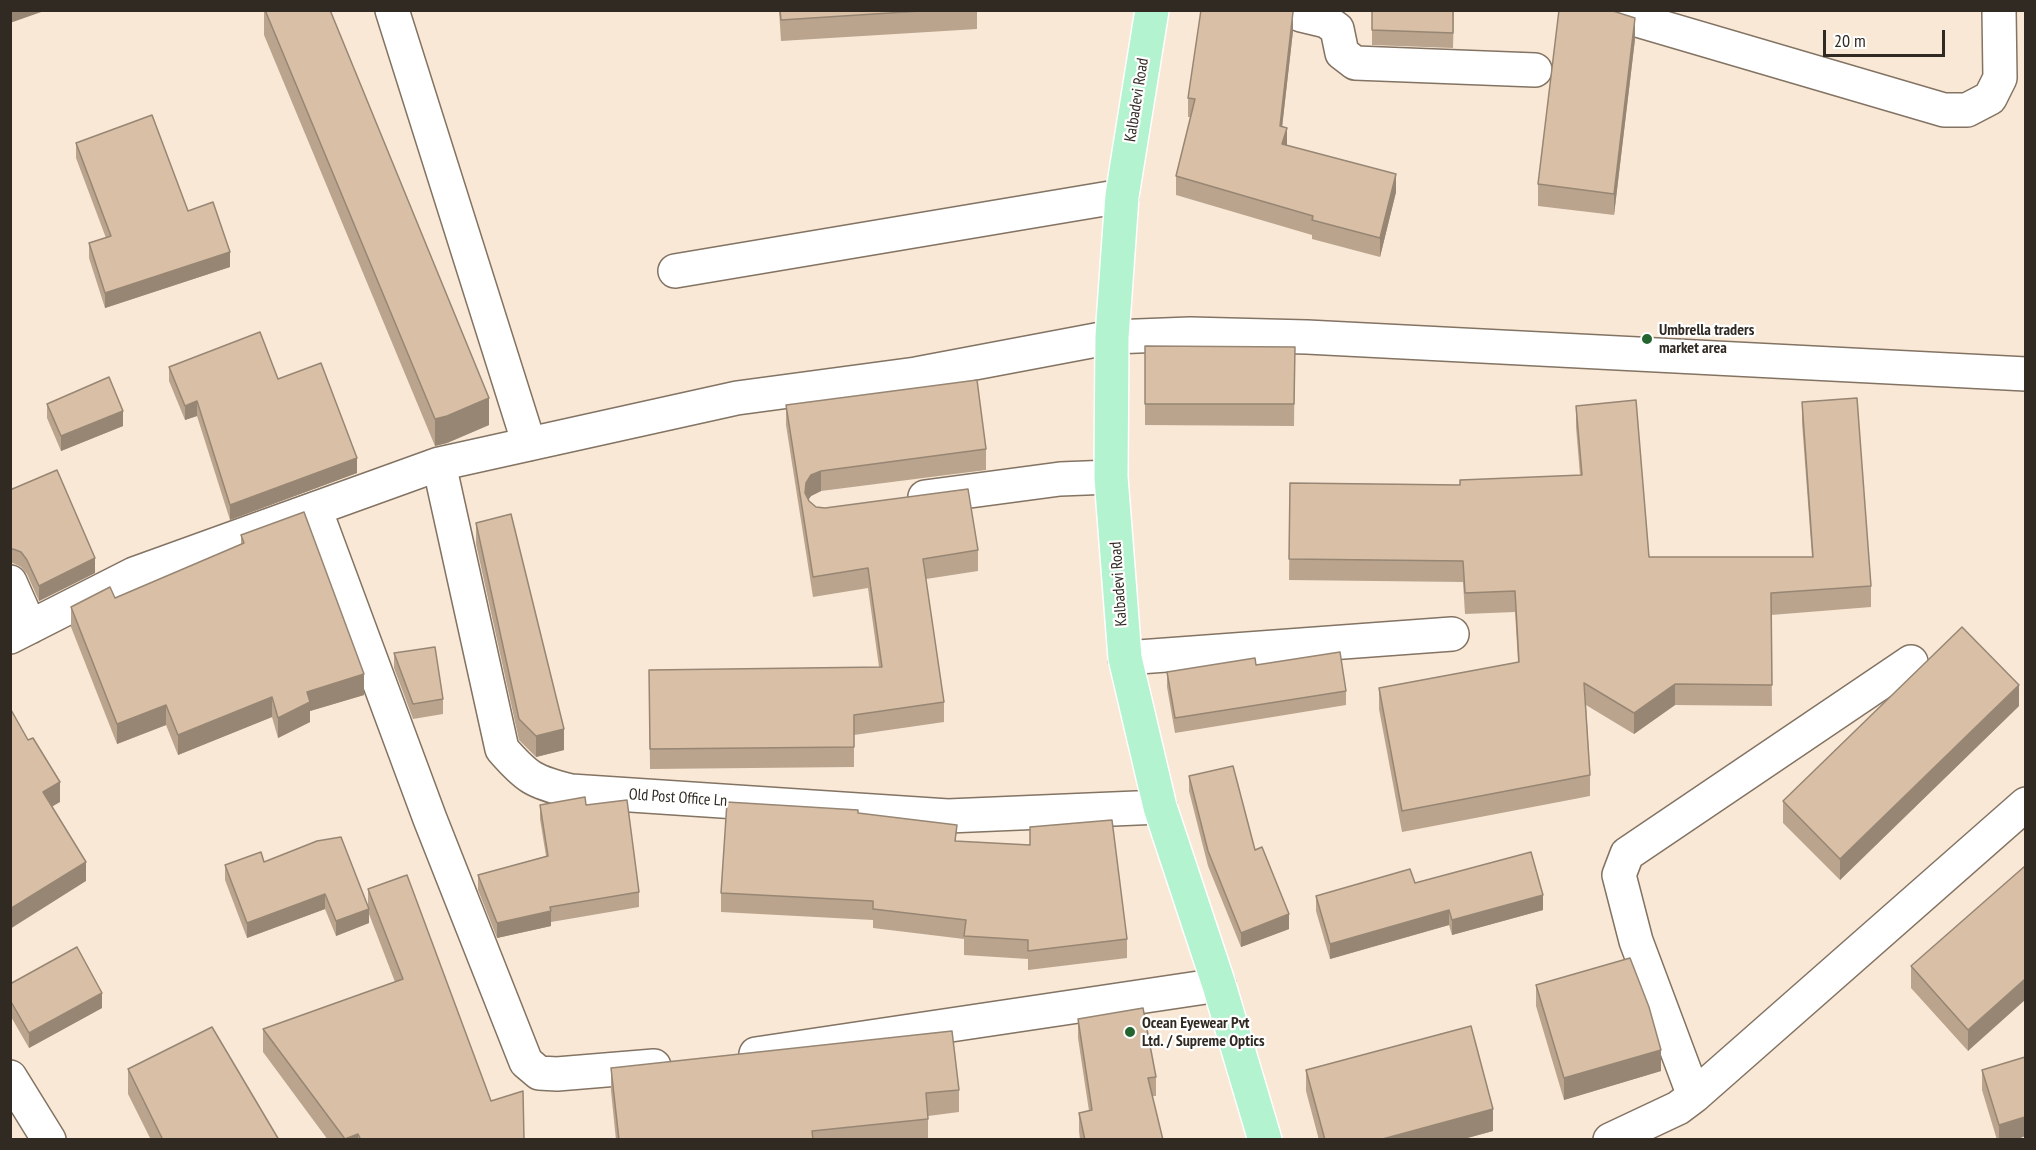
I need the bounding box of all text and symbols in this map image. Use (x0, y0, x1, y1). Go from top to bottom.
scale bar (1826, 18, 1948, 56)
text: 20 m (1834, 29, 1866, 52)
street label: Kalbadevi Road (1121, 57, 1153, 143)
place label: Umbrella traders market area (1659, 320, 1754, 358)
marker: Umbrella traders market area (1640, 332, 1654, 346)
street label: Kalbadevi Road (1106, 541, 1132, 627)
street label: Old Post Office Ln (628, 785, 728, 811)
place label: Ocean Eyewear Pvt Ltd. / Supreme Optics (1142, 1013, 1265, 1051)
marker: Ocean Eyewear Pvt Ltd. / Supreme Optics (1123, 1025, 1137, 1039)

